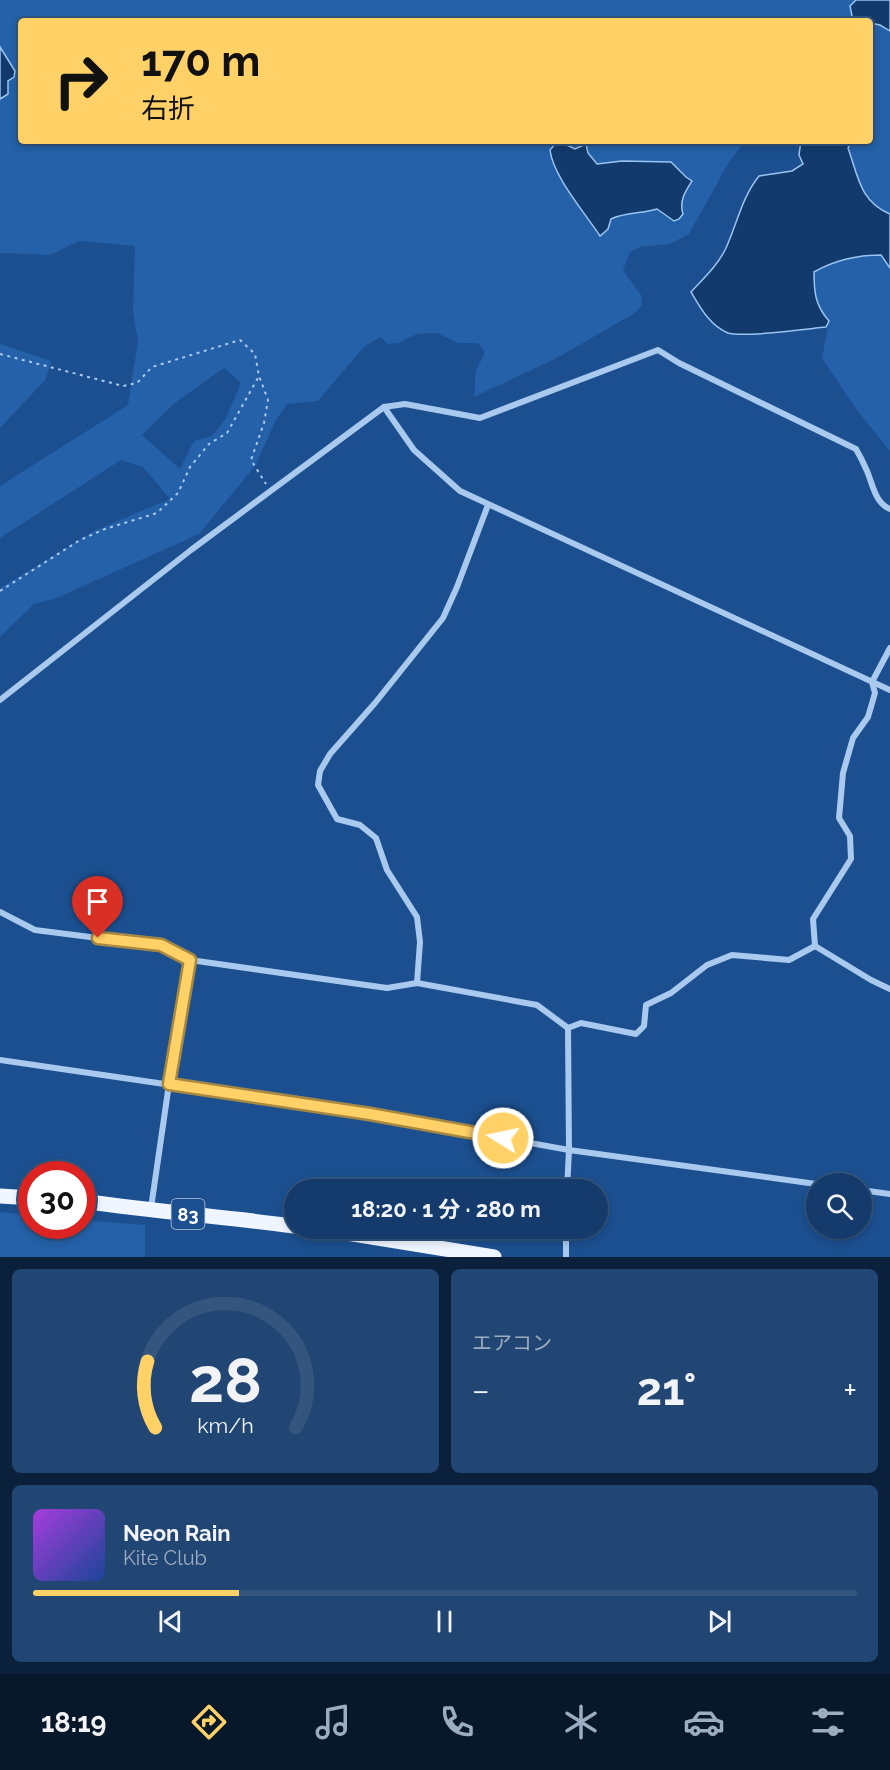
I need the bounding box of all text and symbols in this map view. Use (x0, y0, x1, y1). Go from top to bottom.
text: 170 m (141, 37, 260, 86)
icon: right (42, 42, 120, 120)
text: 右折 (141, 93, 195, 124)
pin (72, 876, 123, 938)
icon: arrive (81, 885, 114, 918)
position arrow (471, 1106, 535, 1170)
speed limit sign: 30 (18, 1161, 96, 1239)
map controls (806, 1173, 872, 1239)
button: search (806, 1173, 872, 1239)
text: 18:20 · 1 分 · 280 m (351, 1196, 541, 1222)
road number: 83 (172, 1199, 204, 1229)
text: エアコン (472, 1331, 552, 1355)
text: 28 (189, 1343, 262, 1417)
text: 21° (637, 1363, 696, 1416)
text: − (472, 1371, 490, 1410)
text: + (843, 1371, 857, 1410)
text: km/h (197, 1413, 254, 1438)
text: Neon Rain (123, 1520, 231, 1546)
text: Kite Club (123, 1546, 207, 1570)
icon: previous (154, 1605, 187, 1638)
icon: pause (428, 1605, 461, 1638)
icon: next (703, 1605, 736, 1638)
icon: directions (188, 1701, 230, 1743)
icon: music (312, 1701, 354, 1743)
icon: phone (436, 1701, 478, 1743)
icon: climate (560, 1701, 602, 1743)
icon: car (683, 1701, 725, 1743)
icon: filters (807, 1701, 849, 1743)
text: 18:19 (41, 1707, 106, 1738)

